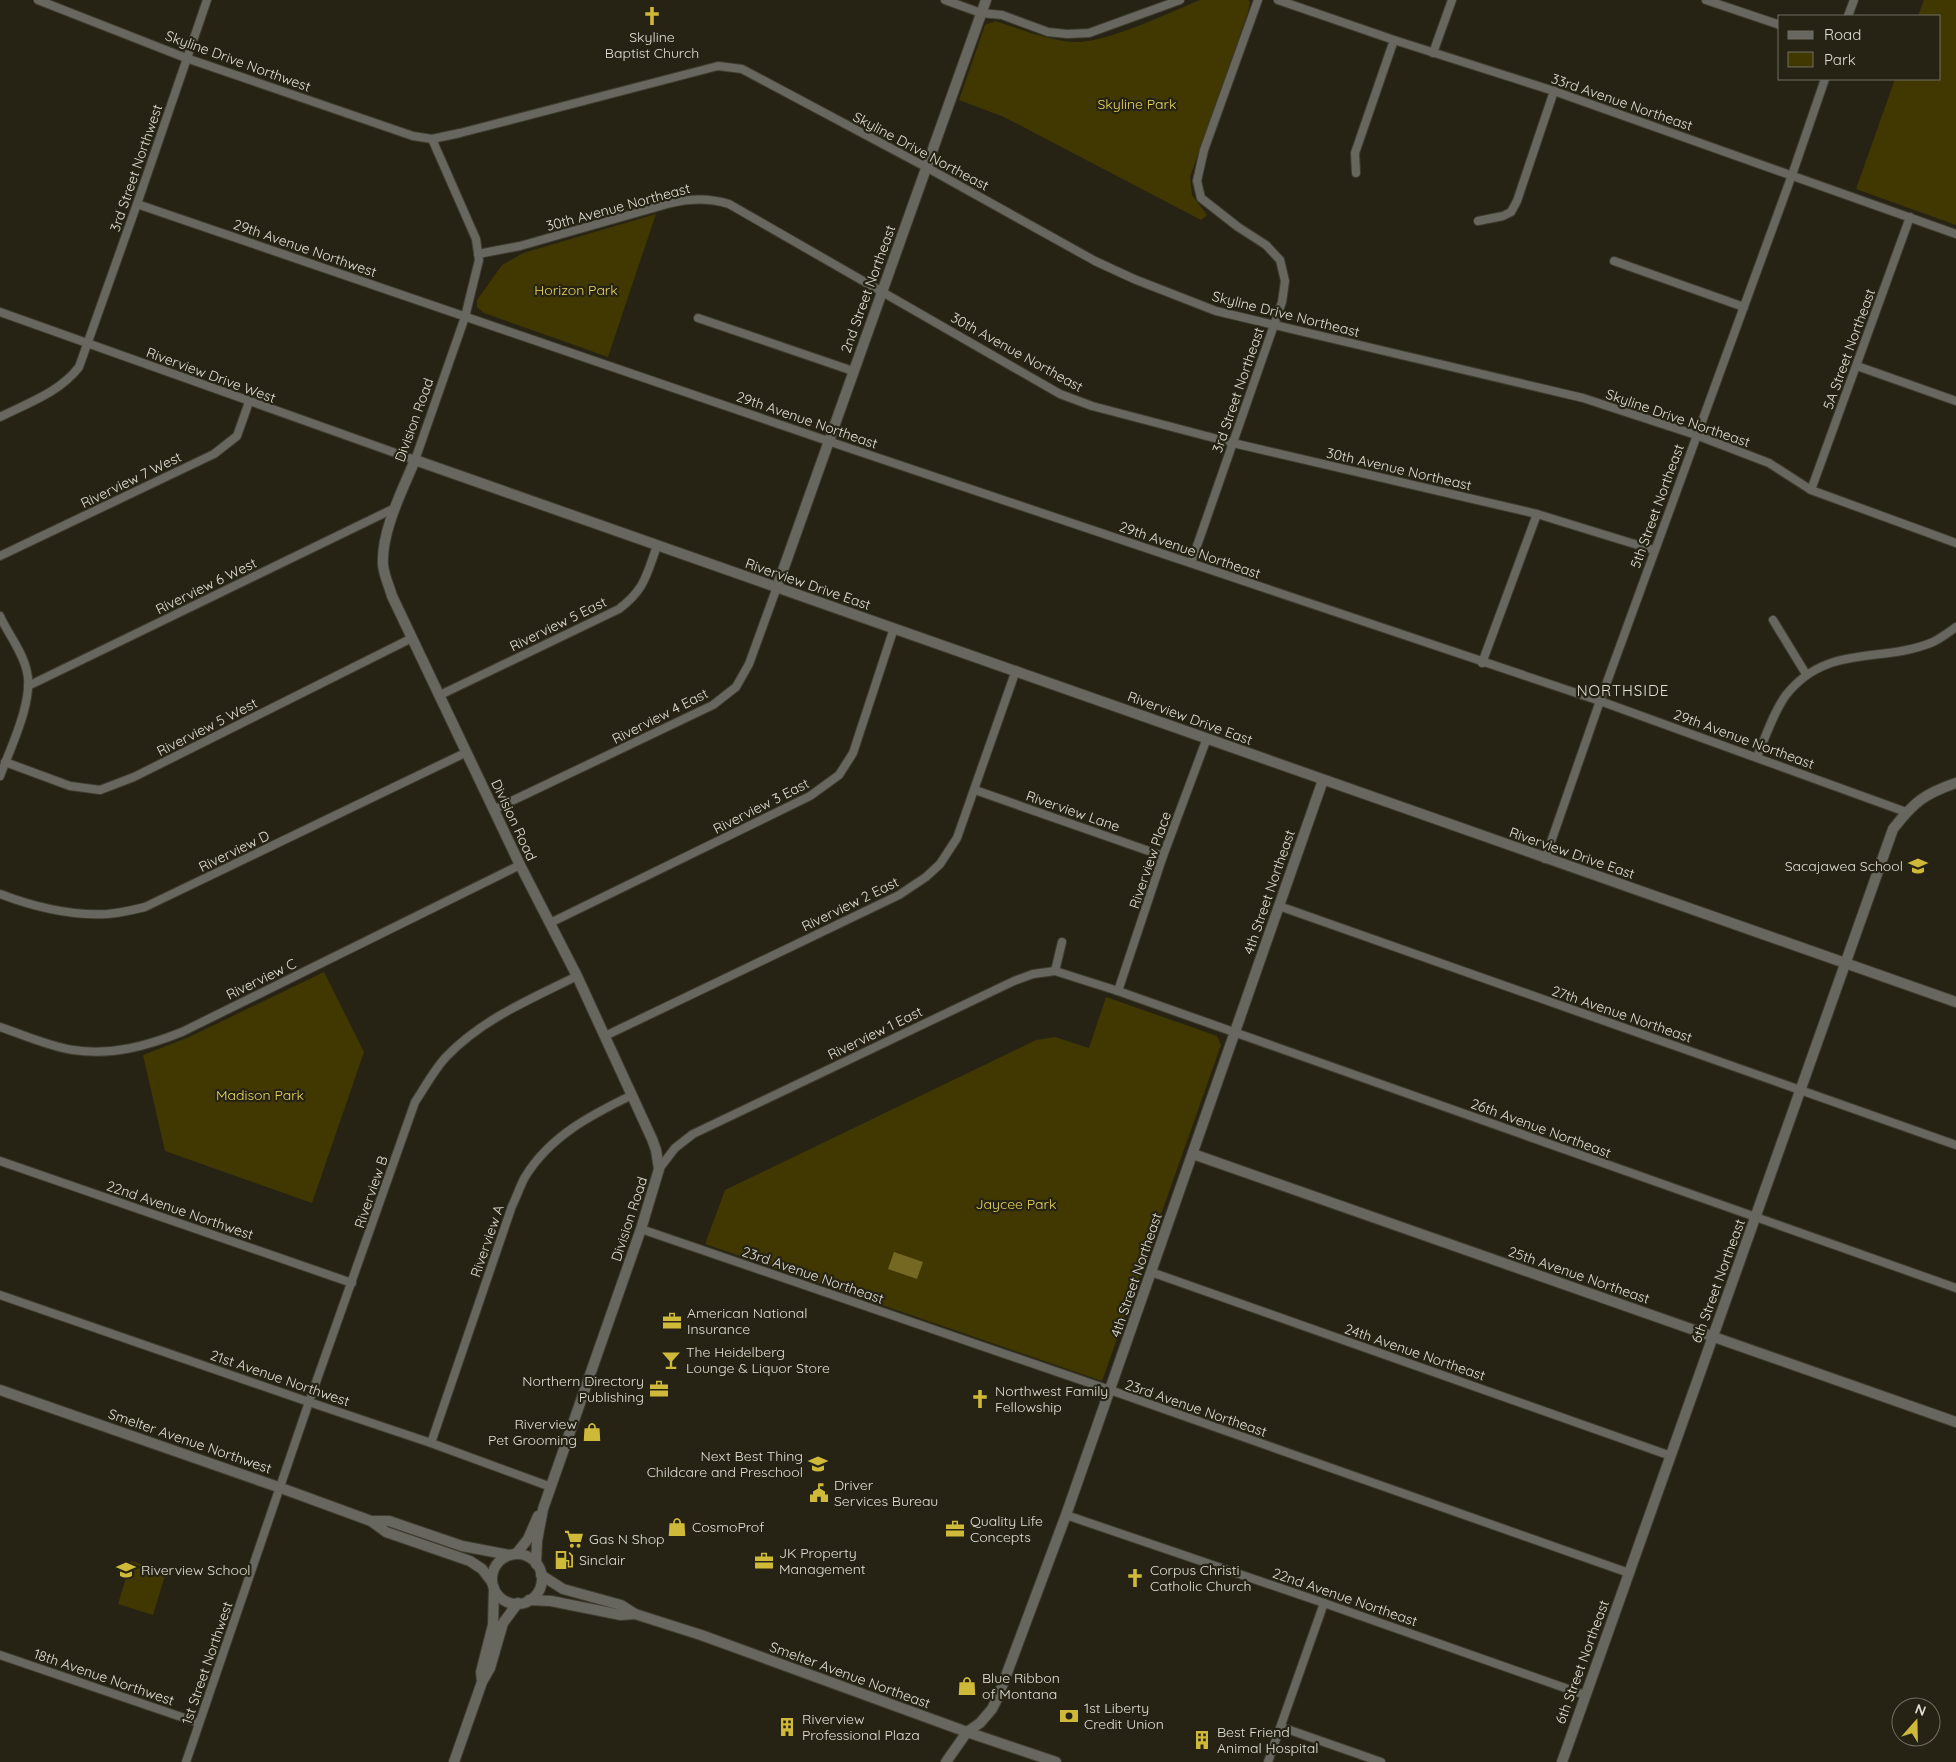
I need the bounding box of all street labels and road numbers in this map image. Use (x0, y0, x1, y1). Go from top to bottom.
street label: Skyline Drive Northwest (163, 26, 313, 96)
street label: 33rd Avenue Northeast (1549, 69, 1695, 135)
street label: 3rd Street Northwest (106, 102, 166, 234)
street label: Skyline Drive Northeast (850, 108, 992, 195)
street label: 30th Avenue Northeast (544, 179, 692, 235)
street label: 29th Avenue Northwest (231, 215, 379, 281)
street label: 2nd Street Northeast (836, 222, 900, 355)
street label: 5A Street Northeast (1819, 286, 1879, 412)
street label: Skyline Drive Northeast (1210, 287, 1362, 341)
street label: 30th Avenue Northeast (948, 308, 1086, 396)
street label: 3rd Street Northeast (1208, 325, 1268, 455)
street label: Riverview Drive West (144, 343, 278, 407)
street label: Division Road (390, 376, 438, 464)
street label: Skyline Drive Northeast (1604, 385, 1753, 451)
street label: 29th Avenue Northeast (734, 387, 880, 453)
street label: 5th Street Northeast (1626, 441, 1688, 571)
street label: 30th Avenue Northeast (1325, 444, 1474, 495)
street label: Riverview 7 West (78, 448, 185, 512)
street label: 29th Avenue Northeast (1117, 517, 1263, 583)
street label: Riverview 6 West (153, 554, 260, 618)
street label: Riverview Drive East (743, 554, 873, 614)
street label: Riverview 5 East (507, 593, 610, 655)
street label: Riverview 4 East (609, 684, 711, 748)
street label: Riverview Drive East (1125, 687, 1255, 749)
street label: Riverview 5 West (154, 694, 260, 760)
street label: 29th Avenue Northeast (1671, 705, 1817, 773)
street label: Riverview 3 East (710, 774, 812, 838)
street label: Division Road (487, 776, 541, 864)
street label: Riverview Lane (1024, 786, 1122, 836)
street label: Riverview Place (1125, 809, 1175, 911)
street label: Riverview Drive East (1507, 823, 1637, 883)
street label: Riverview D (196, 826, 272, 876)
street label: 4th Street Northeast (1239, 827, 1299, 957)
street label: Riverview 2 East (799, 873, 902, 935)
street label: Riverview C (223, 954, 299, 1004)
street label: 27th Avenue Northeast (1549, 981, 1695, 1047)
street label: Riverview 1 East (825, 1002, 926, 1064)
street label: 26th Avenue Northeast (1468, 1094, 1614, 1162)
street label: Riverview B (350, 1153, 392, 1231)
street label: Division Road (607, 1174, 651, 1264)
street label: 22nd Avenue Northwest (104, 1176, 256, 1244)
street label: Riverview A (466, 1202, 508, 1280)
street label: 4th Street Northeast (1106, 1210, 1166, 1340)
street label: 6th Street Northeast (1687, 1216, 1749, 1345)
street label: 23rd Avenue Northeast (740, 1242, 886, 1308)
street label: 25th Avenue Northeast (1506, 1242, 1652, 1308)
street label: 24th Avenue Northeast (1342, 1319, 1488, 1385)
street label: 21st Avenue Northwest (208, 1346, 352, 1410)
street label: 23rd Avenue Northeast (1123, 1375, 1269, 1441)
street label: Smelter Avenue Northwest (106, 1405, 274, 1478)
street label: 22nd Avenue Northeast (1270, 1564, 1420, 1630)
street label: 6th Street Northeast (1551, 1597, 1613, 1726)
street label: 1st Street Northwest (178, 1599, 237, 1727)
street label: Smelter Avenue Northeast (767, 1638, 933, 1713)
street label: 18th Avenue Northwest (31, 1644, 177, 1710)

